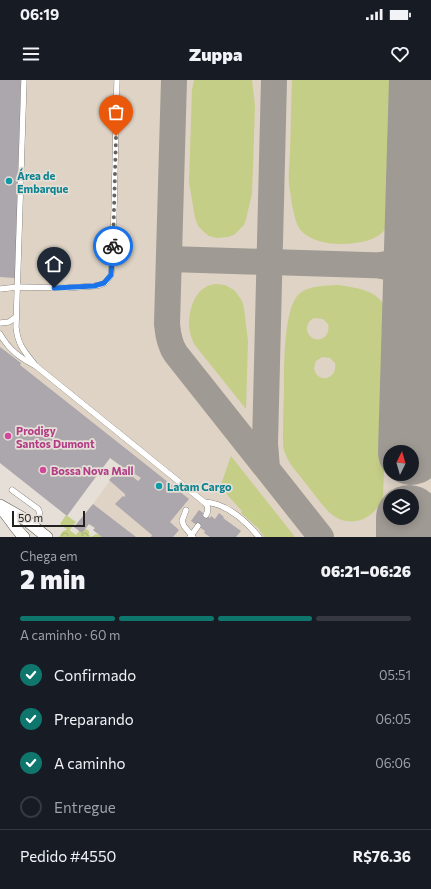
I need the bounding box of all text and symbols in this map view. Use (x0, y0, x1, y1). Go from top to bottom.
text: 06:19 (20, 5, 59, 23)
icon: menu (20, 43, 42, 65)
text: Zuppa (189, 43, 242, 65)
icon: heart (389, 43, 411, 65)
pin (99, 95, 133, 136)
icon: bag (105, 101, 127, 123)
place label: Área de Embarque (17, 168, 69, 195)
marker: Área de Embarque (4, 176, 14, 186)
courier (93, 226, 133, 266)
icon: bike (102, 235, 124, 257)
pin (37, 247, 71, 288)
icon: home (43, 253, 65, 275)
place label: Prodigy Santos Dumont (16, 424, 95, 450)
marker: Prodigy Santos Dumont (3, 431, 13, 441)
north arrow (383, 445, 419, 481)
map controls (383, 445, 419, 525)
place label: Bossa Nova Mall (51, 464, 134, 477)
marker: Bossa Nova Mall (38, 465, 48, 475)
place label: Latam Cargo (167, 480, 232, 493)
marker: Latam Cargo (154, 481, 164, 491)
button: layers (383, 489, 419, 525)
scale bar (12, 509, 85, 528)
text: 50 m (18, 511, 43, 524)
text: Chega em (20, 548, 78, 564)
text: 06:21–06:26 (321, 562, 411, 580)
text: 2 min (20, 563, 85, 594)
text: A caminho · 60 m (20, 627, 120, 643)
icon: check (20, 664, 42, 686)
text: Confirmado (54, 666, 136, 684)
text: 05:51 (379, 667, 411, 683)
icon: check (20, 708, 42, 730)
text: Preparando (54, 710, 134, 728)
text: 06:05 (376, 711, 411, 727)
icon: check (20, 752, 42, 774)
text: A caminho (54, 754, 126, 772)
text: 06:06 (375, 755, 411, 771)
text: Entregue (54, 798, 116, 816)
text: Pedido #4550 (20, 847, 116, 865)
text: R$76.36 (353, 847, 411, 865)

